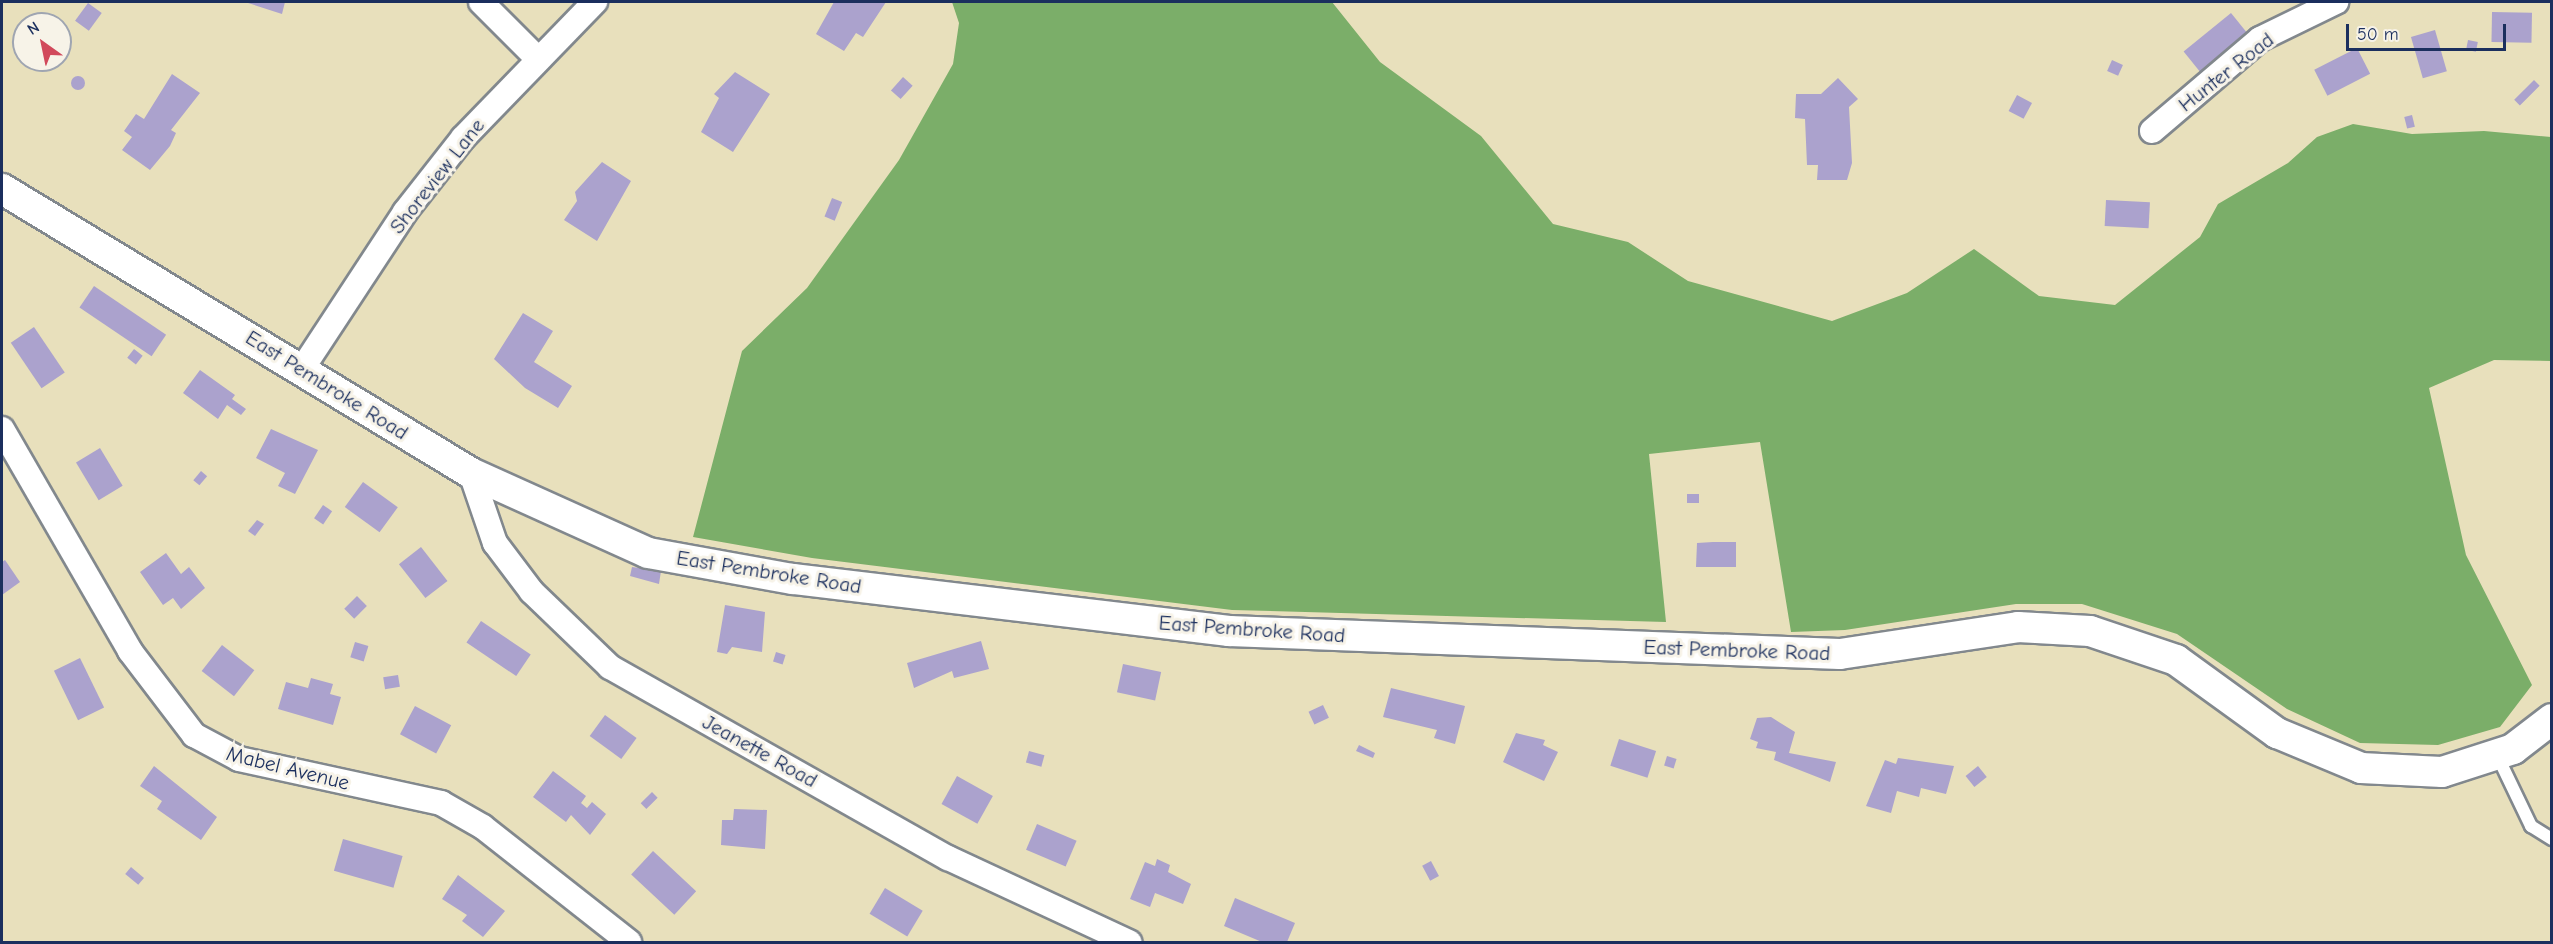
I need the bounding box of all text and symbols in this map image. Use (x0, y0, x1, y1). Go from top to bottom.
north arrow (12, 12, 72, 72)
scale bar (2349, 12, 2510, 50)
text: N (24, 18, 43, 39)
text: 50 m (2357, 24, 2399, 45)
street label: Hunter Road (2173, 27, 2279, 117)
street label: Shoreview Lane (384, 113, 490, 239)
street label: East Pembroke Road (241, 325, 413, 445)
street label: East Pembroke Road (675, 545, 863, 599)
street label: East Pembroke Road (1158, 610, 1346, 648)
street label: East Pembroke Road (1643, 634, 1831, 666)
street label: Jeanette Road (698, 709, 822, 793)
street label: Mabel Avenue (224, 741, 352, 795)

